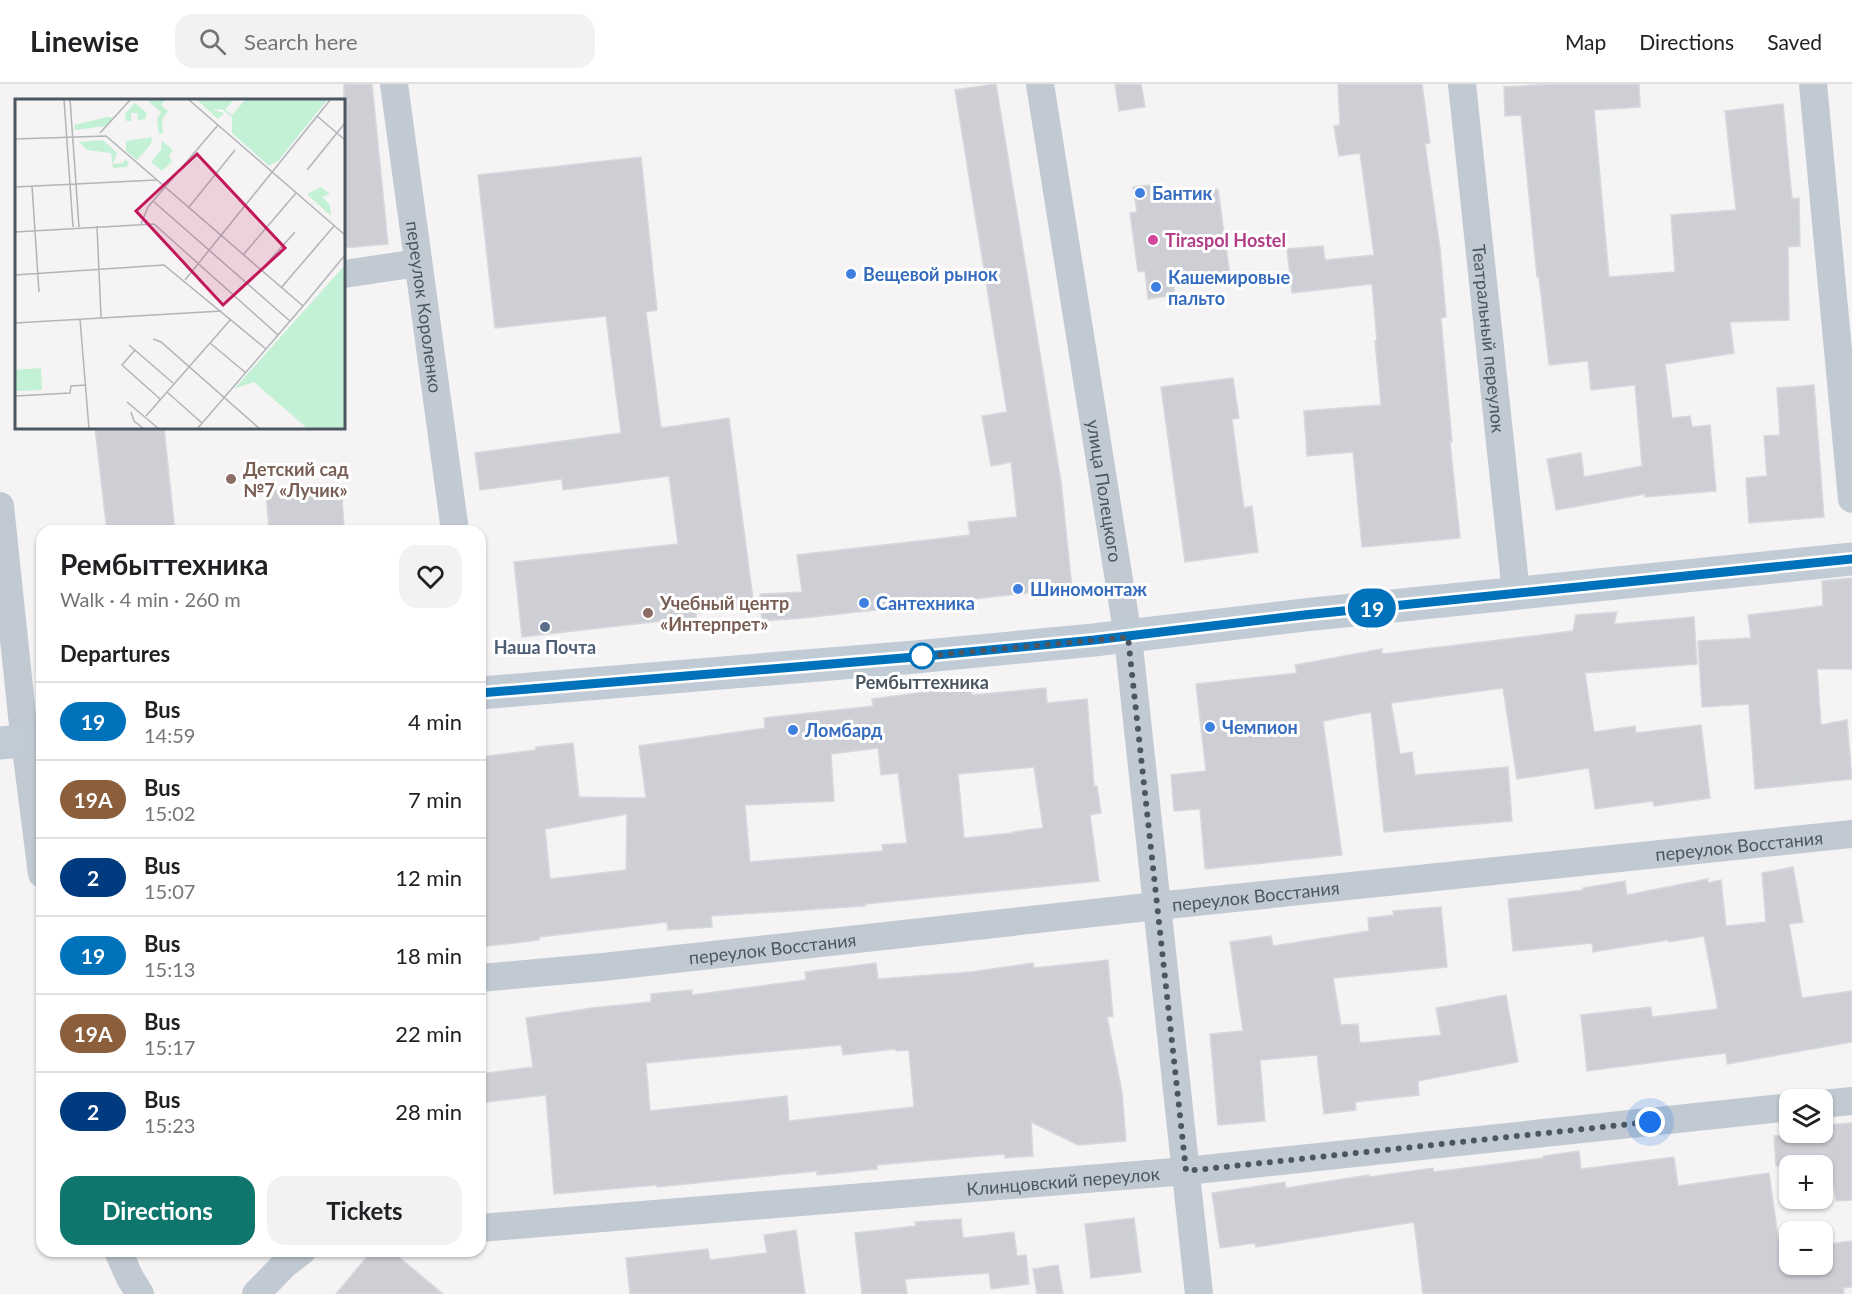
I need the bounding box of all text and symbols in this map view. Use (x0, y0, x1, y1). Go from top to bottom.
search box (175, 14, 595, 68)
text: Linewise (30, 24, 139, 58)
icon: search (196, 25, 229, 58)
text: Search here (244, 28, 358, 55)
text: Map (1565, 29, 1606, 54)
text: Directions (1639, 29, 1734, 54)
text: Saved (1767, 29, 1822, 54)
inset map (15, 99, 345, 429)
place label: Бантик (1152, 182, 1212, 204)
marker: Бантик (1133, 186, 1147, 200)
street label: переулок Короленко (402, 220, 447, 394)
place label: Tiraspol Hostel (1165, 229, 1286, 251)
marker: Tiraspol Hostel (1146, 233, 1160, 247)
street label: Театральный переулок (1468, 243, 1510, 435)
place label: Вещевой рынок (863, 263, 998, 285)
place label: Кашемировые пальто (1168, 266, 1290, 309)
marker: Вещевой рынок (844, 267, 858, 281)
marker: Кашемировые пальто (1149, 280, 1163, 294)
street label: улица Полецкого (1083, 418, 1127, 564)
place label: Детский сад №7 «Лучик» (243, 458, 349, 501)
marker: Детский сад №7 «Лучик» (224, 472, 238, 486)
button: heart (399, 545, 462, 608)
text: Рембыттехника (60, 547, 268, 581)
place label: Шиномонтаж (1030, 578, 1147, 600)
marker: Шиномонтаж (1011, 582, 1025, 596)
text: Walk · 4 min · 260 m (60, 587, 241, 611)
line badge: 19 (1345, 588, 1399, 628)
place label: Учебный центр «Интерпрет» (659, 592, 789, 635)
place label: Сантехника (876, 592, 975, 614)
marker: Сантехника (857, 596, 871, 610)
text: 19 (1360, 596, 1384, 621)
marker: Учебный центр «Интерпрет» (641, 606, 655, 620)
marker: Наша Почта (538, 620, 552, 634)
place label: Наша Почта (494, 636, 596, 658)
text: Departures (60, 640, 170, 667)
marker: Рембыттехника (909, 643, 935, 669)
place label: Рембыттехника (855, 671, 989, 693)
text: Bus (144, 696, 180, 723)
text: 4 min (408, 708, 462, 735)
text: 19 (81, 709, 105, 734)
place label: Чемпион (1222, 716, 1298, 738)
place label: Ломбард (804, 719, 883, 741)
marker: Чемпион (1203, 720, 1217, 734)
text: 14:59 (144, 723, 195, 747)
marker: Ломбард (786, 723, 800, 737)
text: Bus (144, 774, 180, 801)
text: 7 min (408, 786, 462, 813)
text: 19А (74, 787, 112, 812)
text: 15:02 (144, 801, 195, 825)
street label: переулок Восстания (1654, 826, 1824, 865)
text: Bus (144, 852, 180, 879)
text: 12 min (395, 864, 462, 891)
text: 2 (87, 865, 99, 890)
street label: переулок Восстания (1171, 876, 1340, 915)
text: 15:07 (144, 879, 195, 903)
street label: переулок Восстания (688, 928, 857, 968)
text: Bus (144, 930, 180, 957)
text: 18 min (395, 942, 462, 969)
text: 19 (81, 943, 105, 968)
text: 15:13 (144, 957, 195, 981)
text: Bus (144, 1008, 180, 1035)
text: 22 min (395, 1020, 462, 1047)
text: 19А (74, 1021, 112, 1046)
text: 15:17 (144, 1035, 195, 1059)
text: Bus (144, 1086, 180, 1113)
map controls (1779, 1089, 1833, 1275)
button: layers (1779, 1089, 1833, 1143)
text: 28 min (395, 1098, 462, 1125)
text: 2 (87, 1099, 99, 1124)
your location (1635, 1107, 1665, 1137)
text: 15:23 (144, 1113, 195, 1137)
button: + (1779, 1155, 1833, 1209)
street label: Клинцовский переулок (966, 1162, 1161, 1200)
button: Directions (60, 1176, 255, 1245)
button: Tickets (267, 1176, 462, 1245)
button: − (1779, 1221, 1833, 1275)

